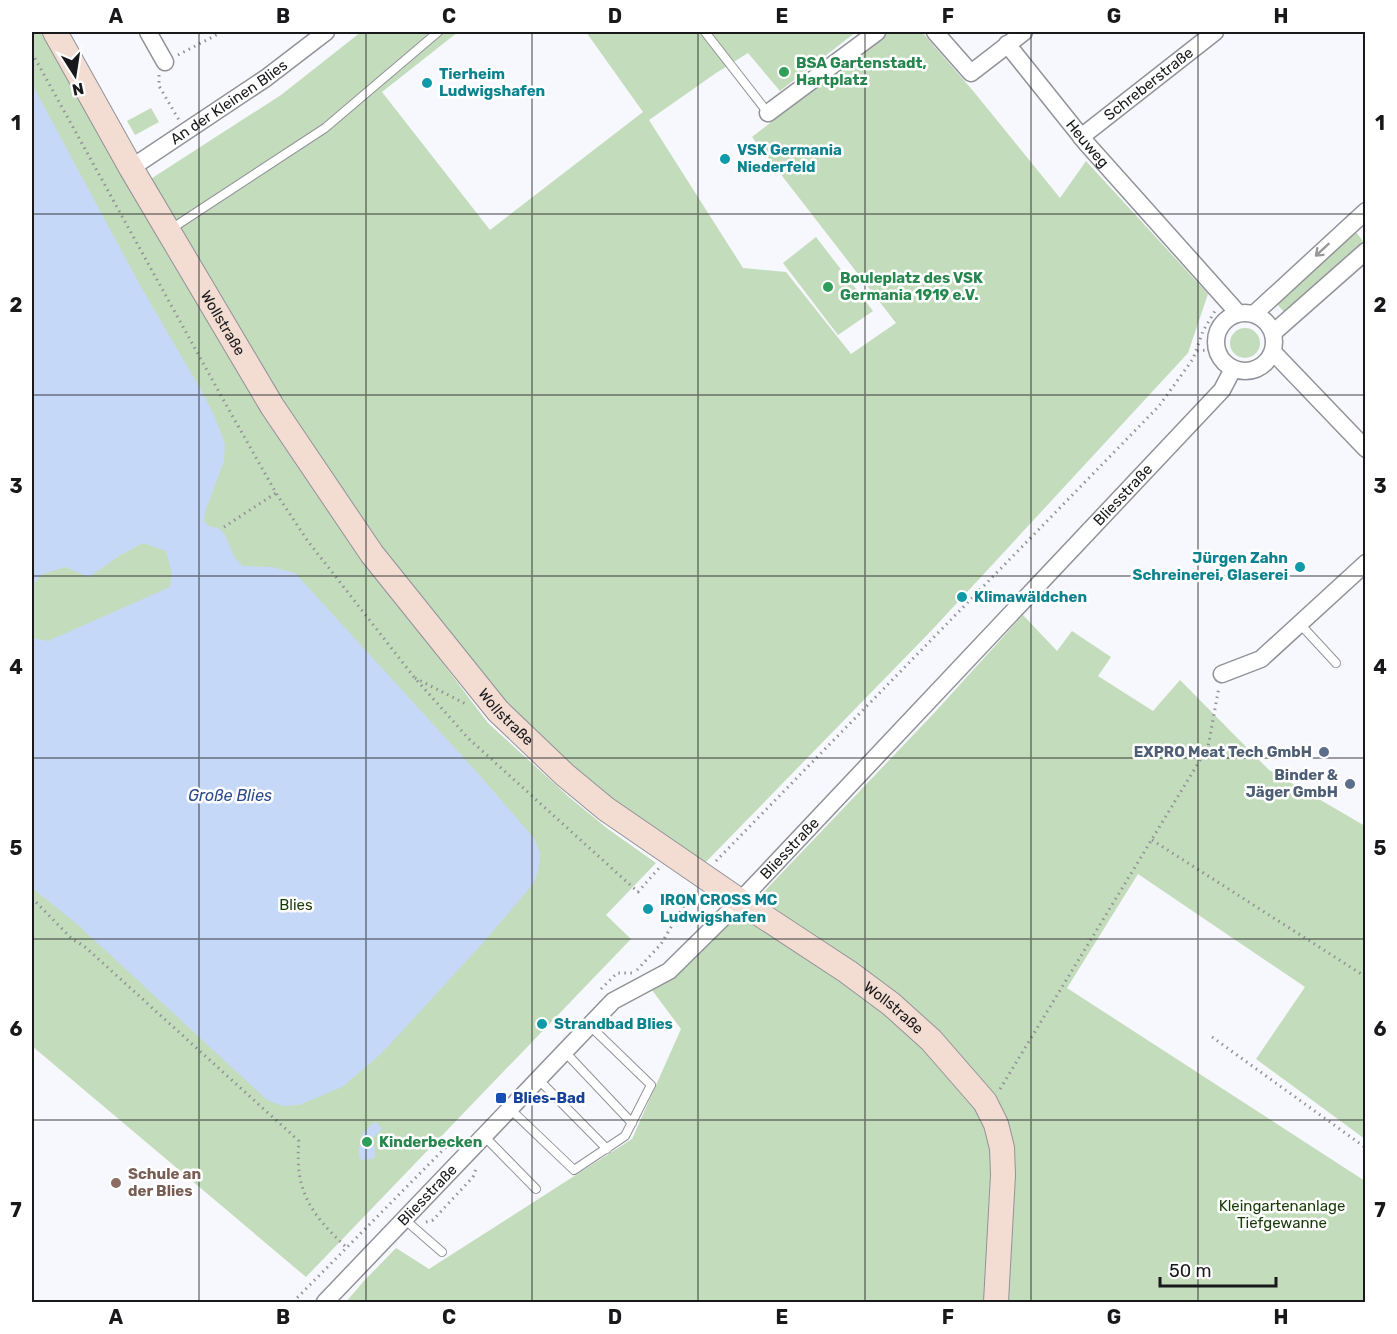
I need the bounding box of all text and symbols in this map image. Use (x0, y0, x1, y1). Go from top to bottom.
text: A (109, 4, 124, 28)
text: B (276, 4, 290, 28)
text: C (442, 4, 456, 28)
text: D (608, 4, 622, 28)
text: E (776, 4, 788, 28)
text: F (942, 4, 954, 28)
text: G (1107, 4, 1121, 28)
text: H (1274, 4, 1288, 28)
street label: Schreberstraße (1100, 43, 1197, 124)
north arrow (45, 45, 105, 105)
place label: BSA Gartenstadt, Hartplatz (796, 54, 927, 89)
street label: An der Kleinen Blies (167, 56, 291, 148)
place label: Tierheim Ludwigshafen (439, 65, 545, 100)
marker: BSA Gartenstadt, Hartplatz (777, 65, 791, 79)
marker: Tierheim Ludwigshafen (420, 76, 434, 90)
text: N (70, 79, 86, 100)
text: 1 (11, 111, 21, 135)
text: 1 (1375, 111, 1385, 135)
street label: Heuweg (1062, 116, 1113, 171)
place label: VSK Germania Niederfeld (737, 141, 842, 176)
marker: VSK Germania Niederfeld (718, 152, 732, 166)
one-way arrow (1315, 243, 1330, 257)
place label: Bouleplatz des VSK Germania 1919 e.V. (840, 269, 983, 304)
marker: Bouleplatz des VSK Germania 1919 e.V. (821, 280, 835, 294)
street label: Wollstraße (197, 287, 249, 359)
text: 2 (10, 293, 23, 317)
text: 2 (1374, 293, 1387, 317)
street label: Bliesstraße (1090, 460, 1156, 530)
text: 3 (9, 474, 23, 498)
text: 3 (1373, 474, 1387, 498)
place label: Jürgen Zahn Schreinerei, Glaserei (1133, 549, 1288, 584)
marker: Jürgen Zahn Schreinerei, Glaserei (1293, 560, 1307, 574)
place label: Klimawäldchen (974, 588, 1087, 606)
marker: Klimawäldchen (955, 590, 969, 604)
text: 4 (9, 655, 23, 679)
text: 4 (1373, 655, 1387, 679)
street label: Wollstraße (474, 685, 537, 749)
place label: EXPRO Meat Tech GmbH (1134, 743, 1312, 761)
marker: EXPRO Meat Tech GmbH (1317, 745, 1331, 759)
place label: Binder & Jäger GmbH (1246, 766, 1338, 801)
marker: Binder & Jäger GmbH (1343, 777, 1357, 791)
water label: Große Blies (188, 786, 272, 805)
street label: Bliesstraße (756, 814, 823, 883)
text: 5 (10, 836, 23, 860)
text: 5 (1374, 836, 1387, 860)
place label: IRON CROSS MC Ludwigshafen (660, 891, 778, 926)
park label: Blies (279, 896, 313, 914)
marker: IRON CROSS MC Ludwigshafen (641, 902, 655, 916)
street label: Wollstraße (860, 978, 927, 1038)
place label: Strandbad Blies (554, 1015, 673, 1033)
text: 6 (9, 1017, 23, 1041)
marker: Strandbad Blies (535, 1017, 549, 1031)
text: 6 (1373, 1017, 1387, 1041)
place label: Blies-Bad (513, 1089, 585, 1107)
marker: Blies-Bad (494, 1091, 508, 1105)
place label: Kinderbecken (379, 1133, 482, 1151)
marker: Kinderbecken (360, 1135, 374, 1149)
street label: Bliesstraße (394, 1161, 461, 1229)
place label: Schule an der Blies (128, 1165, 201, 1200)
marker: Schule an der Blies (109, 1176, 123, 1190)
park label: Kleingartenanlage Tiefgewanne (1219, 1197, 1345, 1232)
text: 7 (10, 1198, 22, 1222)
text: 7 (1374, 1198, 1386, 1222)
scale bar (1160, 1250, 1276, 1288)
text: 50 m (1169, 1260, 1212, 1282)
text: A (109, 1305, 124, 1329)
text: B (276, 1305, 290, 1329)
text: C (442, 1305, 456, 1329)
text: D (608, 1305, 622, 1329)
text: E (776, 1305, 788, 1329)
text: F (942, 1305, 954, 1329)
text: G (1107, 1305, 1121, 1329)
text: H (1274, 1305, 1288, 1329)

